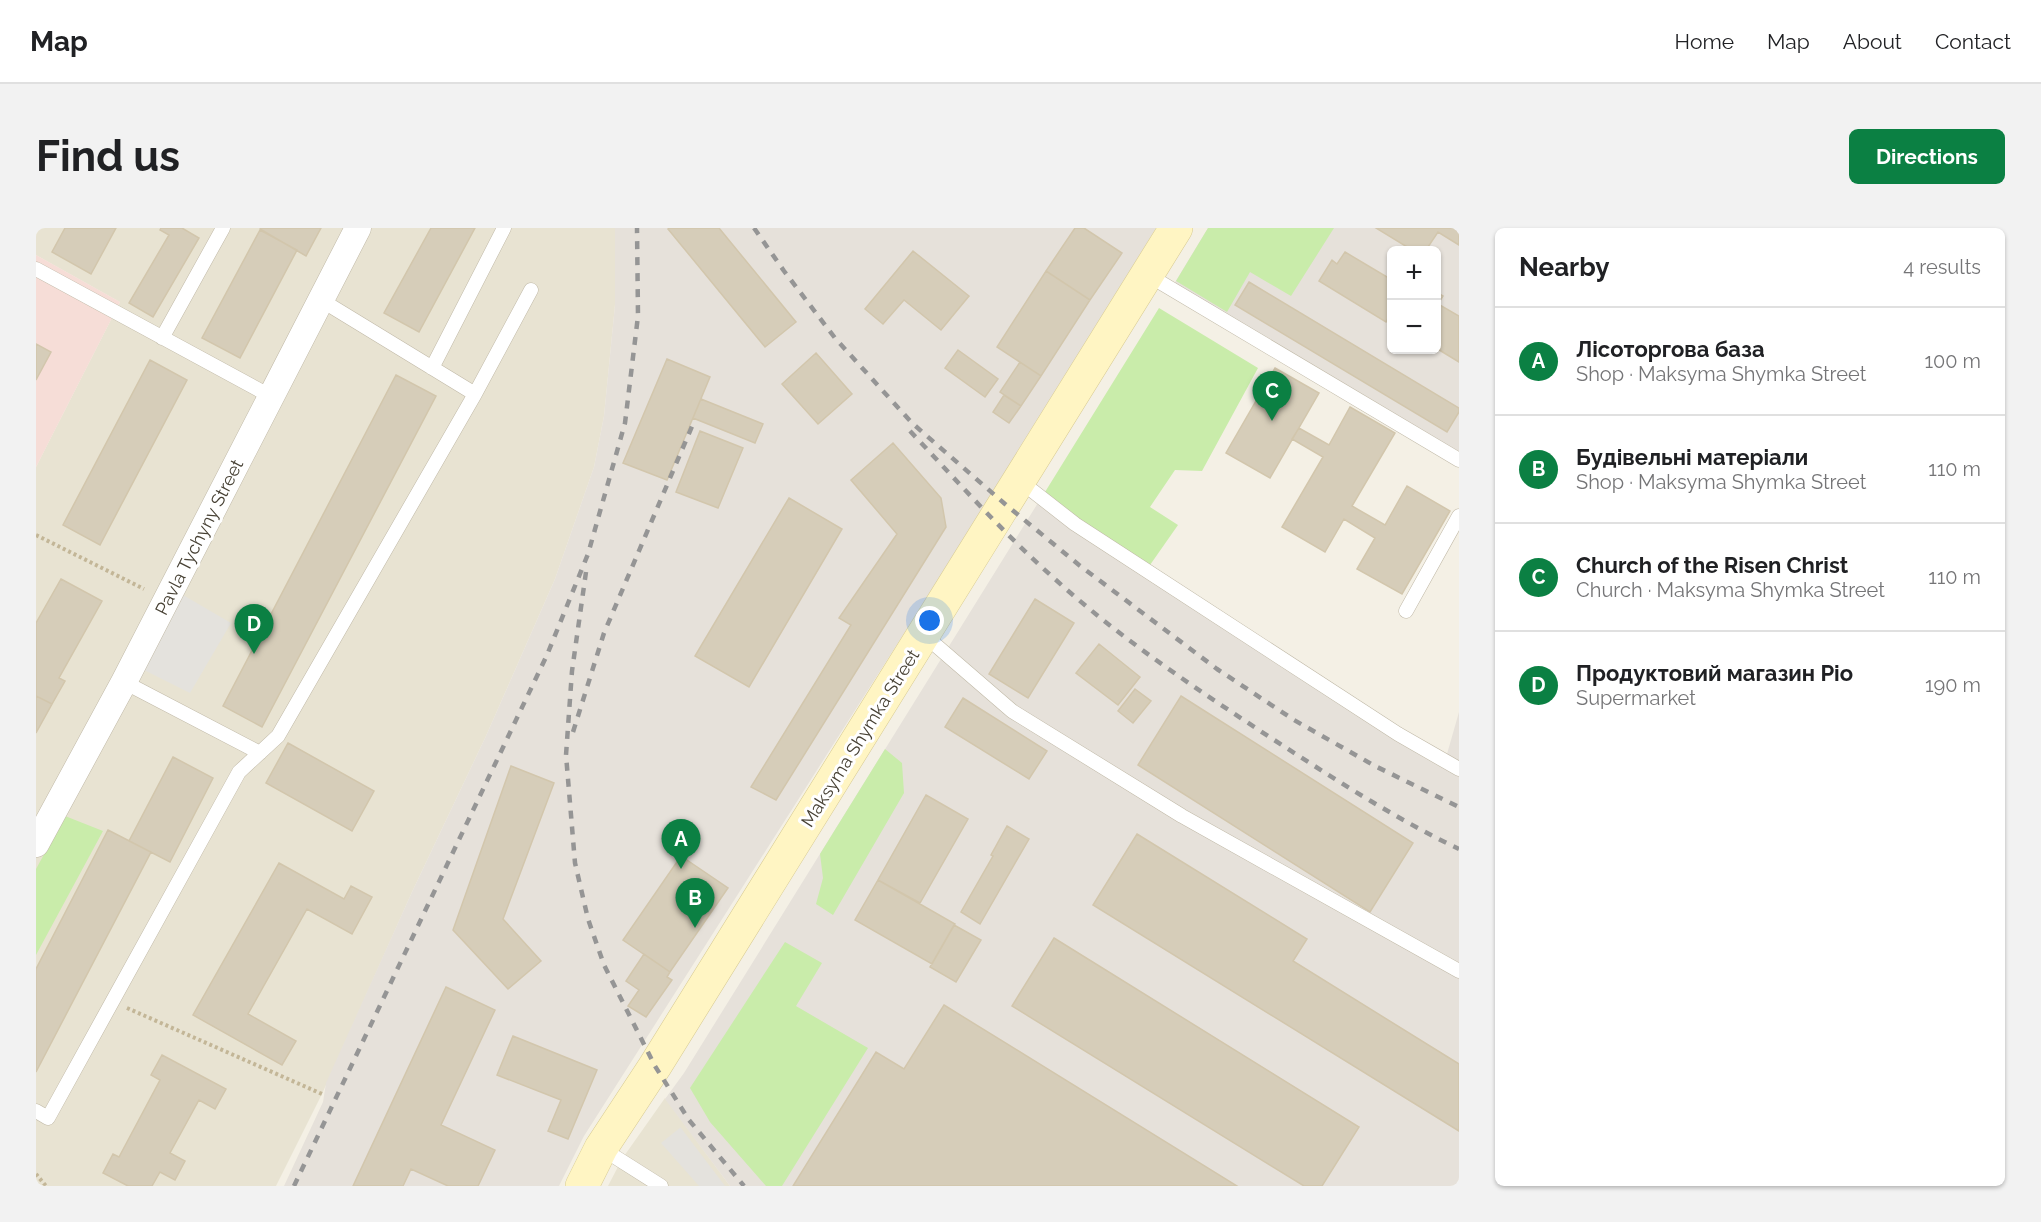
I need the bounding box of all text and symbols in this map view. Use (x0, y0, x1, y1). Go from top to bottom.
text: Map (30, 25, 88, 58)
text: Home (1675, 29, 1734, 54)
text: Map (1767, 29, 1810, 54)
text: About (1843, 29, 1902, 54)
text: Contact (1935, 29, 2011, 54)
button: Directions (1849, 129, 2005, 184)
text: Find us (36, 132, 180, 181)
map controls (1387, 246, 1441, 354)
button: + (1387, 246, 1441, 300)
text: Nearby (1519, 252, 1609, 282)
text: 4 results (1903, 255, 1981, 279)
button: − (1387, 300, 1441, 354)
text: Лісоторгова база (1576, 336, 1765, 362)
text: A (1532, 349, 1545, 373)
text: 100 m (1924, 349, 1981, 373)
text: Shop · Maksyma Shymka Street (1576, 362, 1866, 386)
pin: C (1252, 372, 1292, 421)
text: Будівельні матеріали (1576, 444, 1808, 470)
street label: Pavla Tychyny Street (151, 456, 247, 618)
text: B (1532, 457, 1545, 481)
text: 110 m (1928, 457, 1981, 481)
text: Shop · Maksyma Shymka Street (1576, 470, 1866, 494)
text: Church of the Risen Christ (1576, 552, 1848, 578)
text: C (1532, 565, 1545, 589)
text: 110 m (1928, 565, 1981, 589)
text: Church · Maksyma Shymka Street (1576, 578, 1885, 602)
pin: D (234, 604, 274, 654)
your location (915, 606, 944, 635)
street label: Maksyma Shymka Street (797, 645, 923, 831)
text: Продуктовий магазин Ріо (1576, 660, 1853, 686)
text: D (1531, 673, 1546, 697)
text: 190 m (1925, 673, 1981, 697)
text: Supermarket (1576, 686, 1696, 710)
pin: A (662, 820, 700, 869)
pin: B (676, 878, 714, 928)

